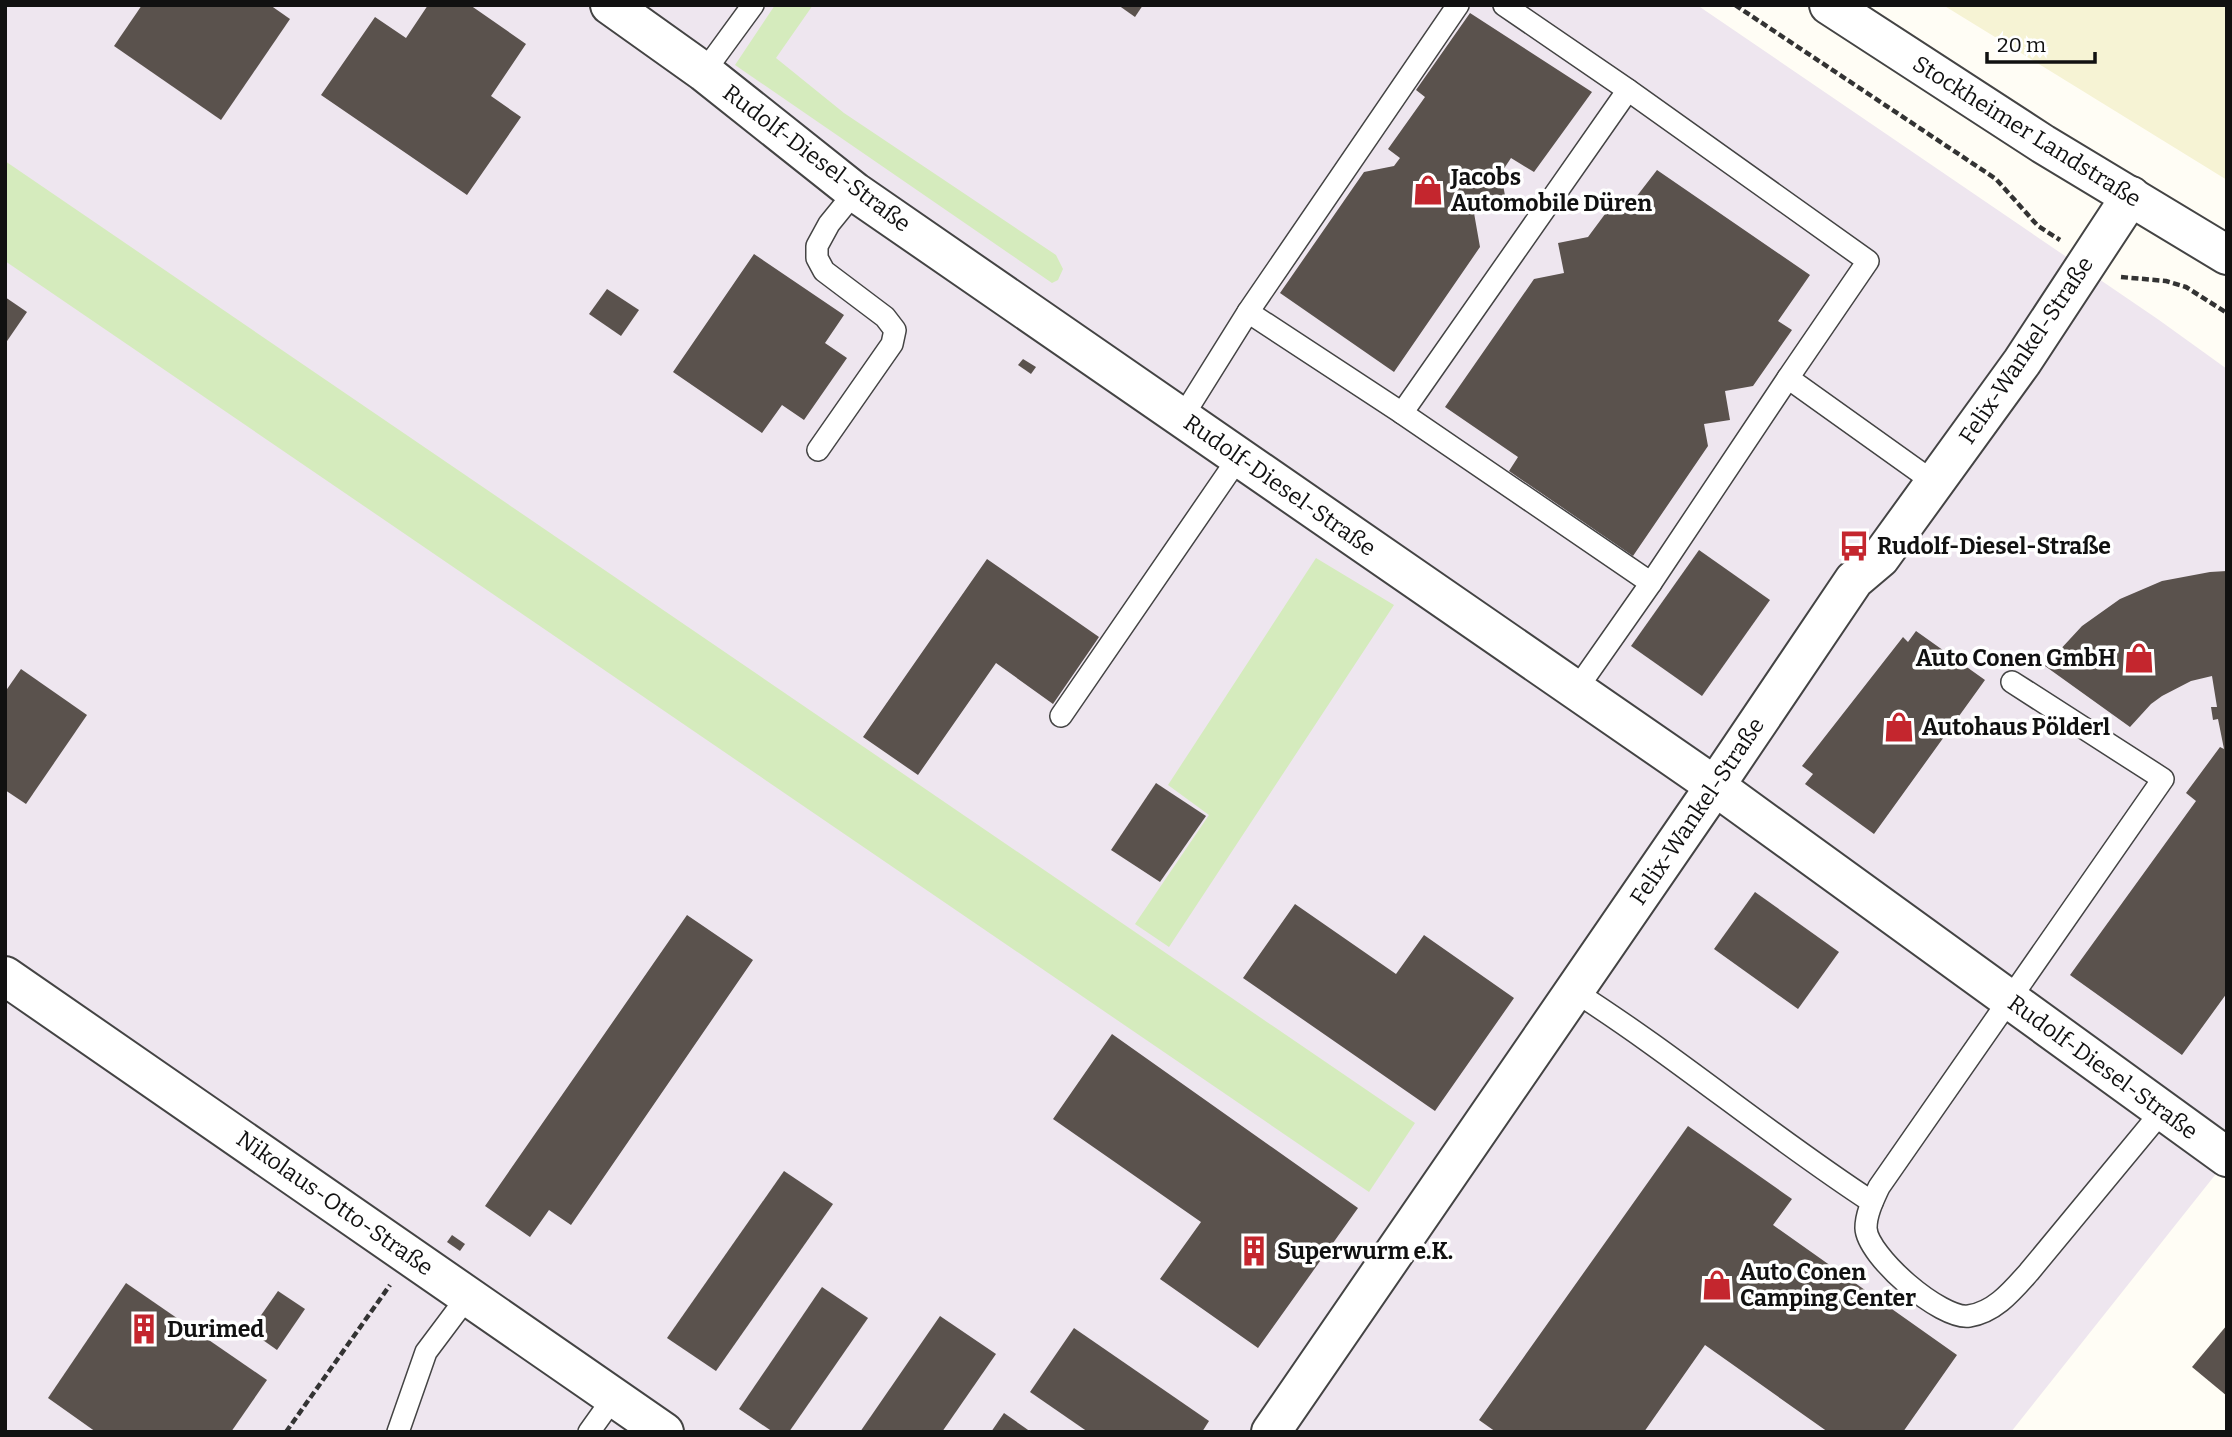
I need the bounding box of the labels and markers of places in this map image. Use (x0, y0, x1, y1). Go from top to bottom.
place label: Jacobs Automobile Düren (1449, 163, 1652, 217)
shop icon: Jacobs Automobile Düren (1411, 173, 1445, 207)
bus stop icon: Rudolf-Diesel-Straße (1837, 529, 1871, 563)
place label: Rudolf-Diesel-Straße (1877, 532, 2111, 560)
shop icon: Auto Conen GmbH (2122, 641, 2156, 675)
place label: Auto Conen GmbH (1916, 644, 2116, 672)
shop icon: Autohaus Pölderl (1882, 710, 1916, 744)
place label: Autohaus Pölderl (1922, 713, 2110, 741)
building icon: Superwurm e.K. (1237, 1234, 1271, 1268)
place label: Superwurm e.K. (1277, 1237, 1453, 1265)
place label: Auto Conen Camping Center (1740, 1258, 1916, 1312)
shop icon: Auto Conen Camping Center (1700, 1268, 1734, 1302)
building icon: Durimed (127, 1312, 161, 1346)
place label: Durimed (167, 1315, 264, 1343)

